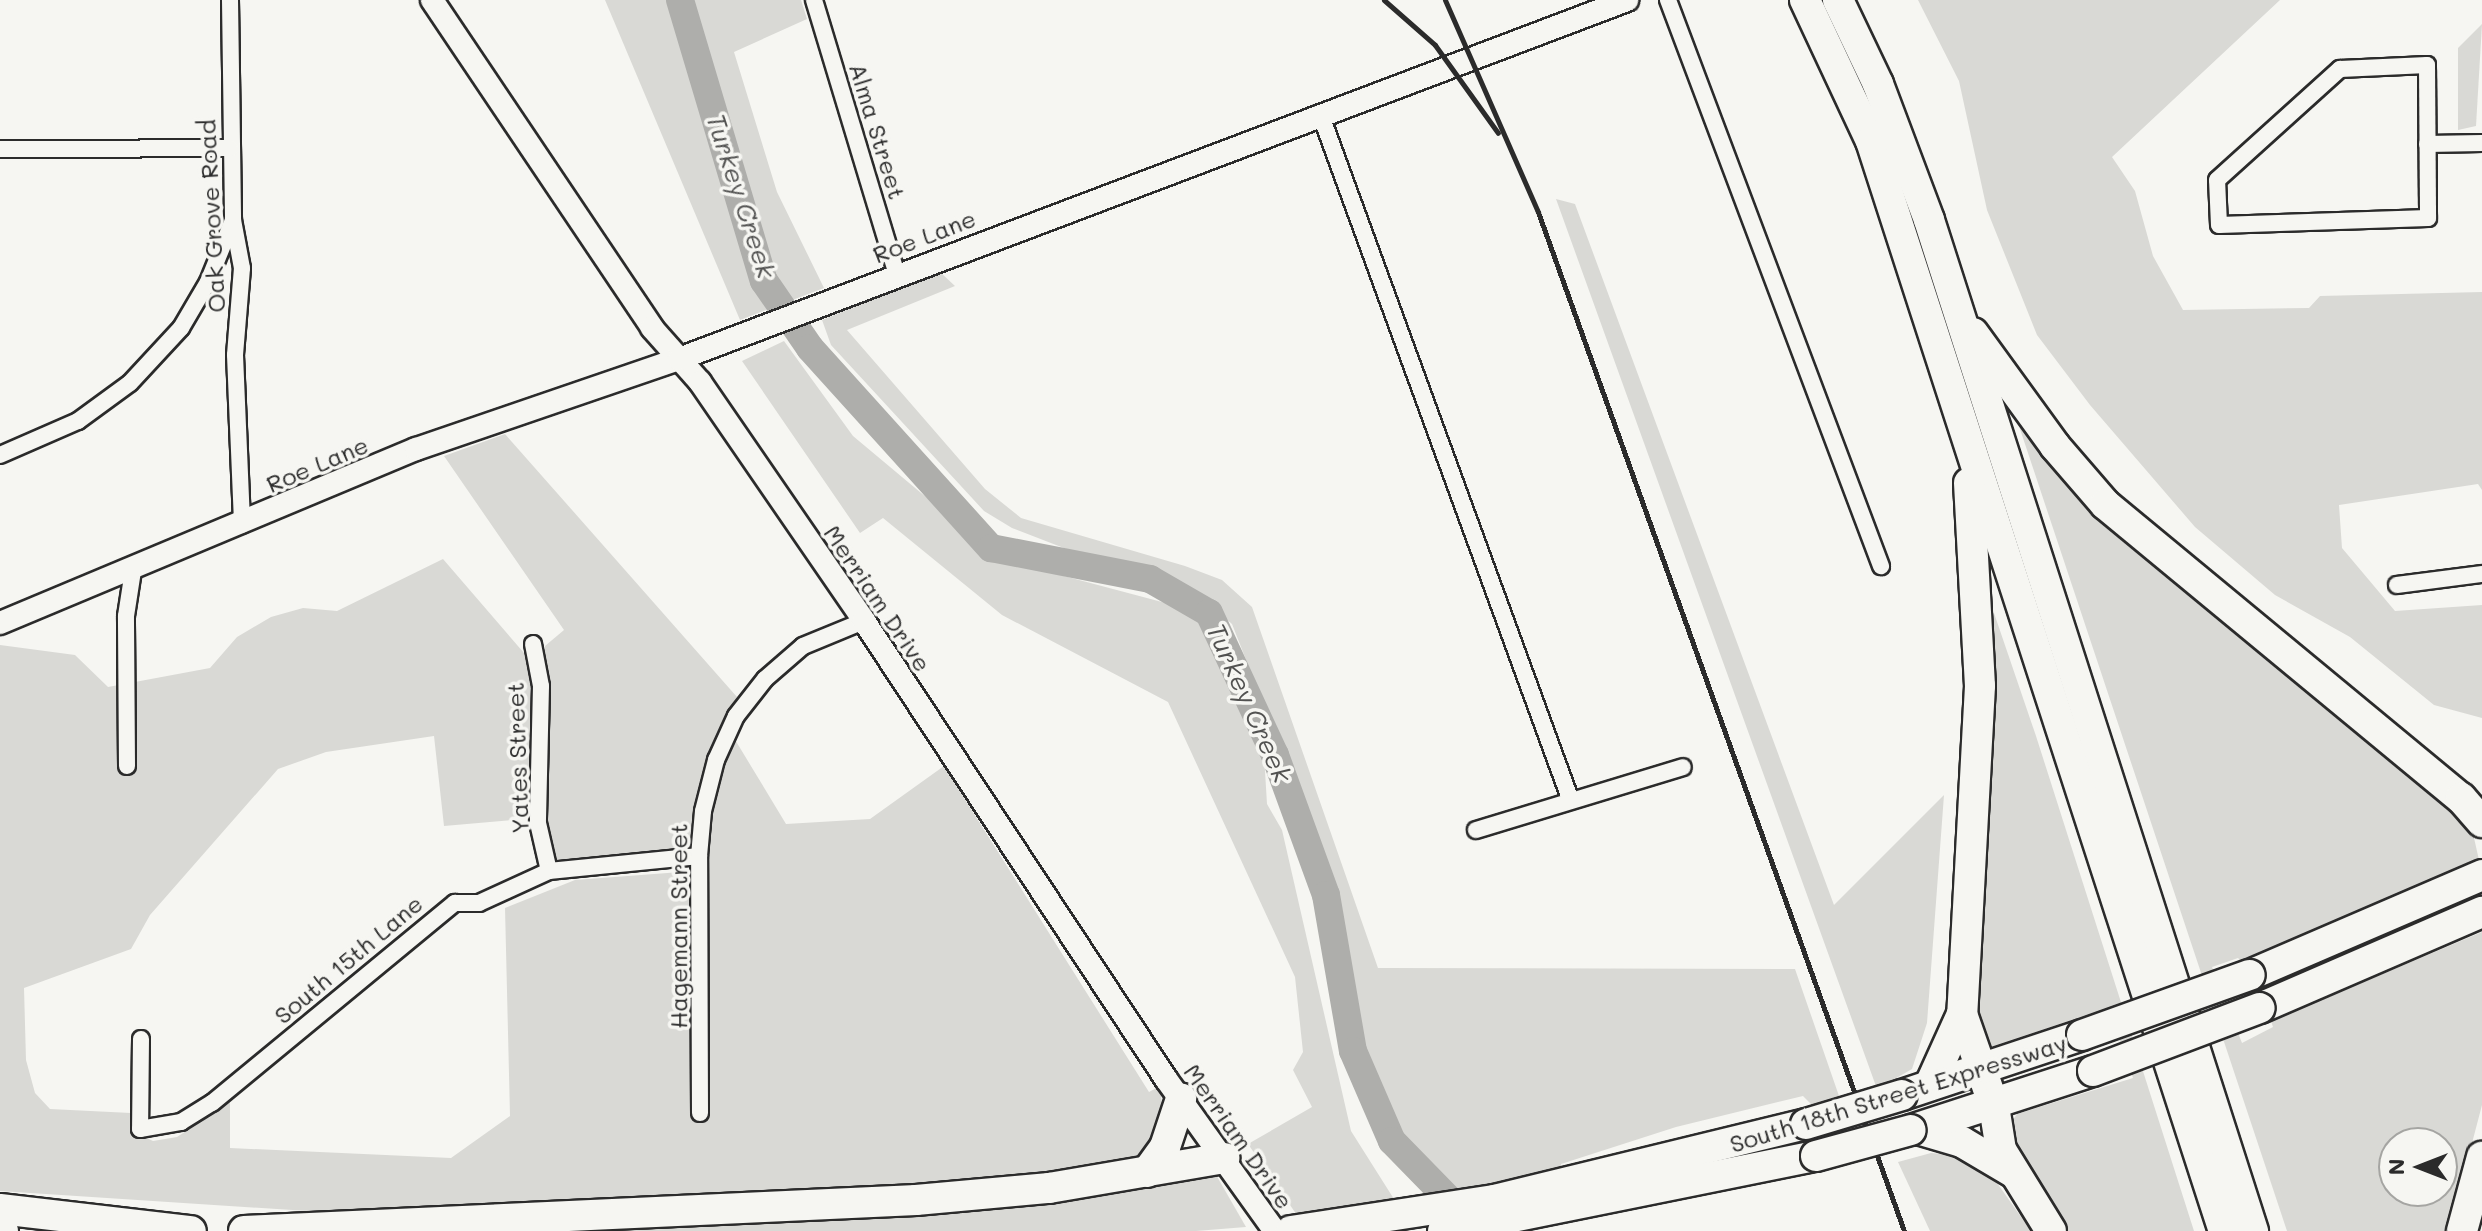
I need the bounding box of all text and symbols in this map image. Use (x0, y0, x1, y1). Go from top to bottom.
street label: Alma Street (844, 59, 912, 203)
water label: Turkey Creek (700, 110, 782, 282)
street label: Oak Grove Road (192, 119, 230, 313)
street label: Roe Lane (868, 203, 980, 269)
street label: Roe Lane (262, 430, 372, 498)
street label: Merriam Drive (818, 519, 938, 677)
water label: Turkey Creek (1200, 618, 1298, 788)
street label: Yates Street (500, 682, 534, 834)
street label: Hagemann Street (664, 823, 692, 1029)
street label: South 15th Lane (268, 889, 428, 1029)
street label: South 18th Street Expressway (1726, 1028, 2070, 1158)
street label: Merriam Drive (1178, 1058, 1300, 1214)
north arrow (2378, 1127, 2458, 1207)
text: N (2381, 1159, 2410, 1175)

